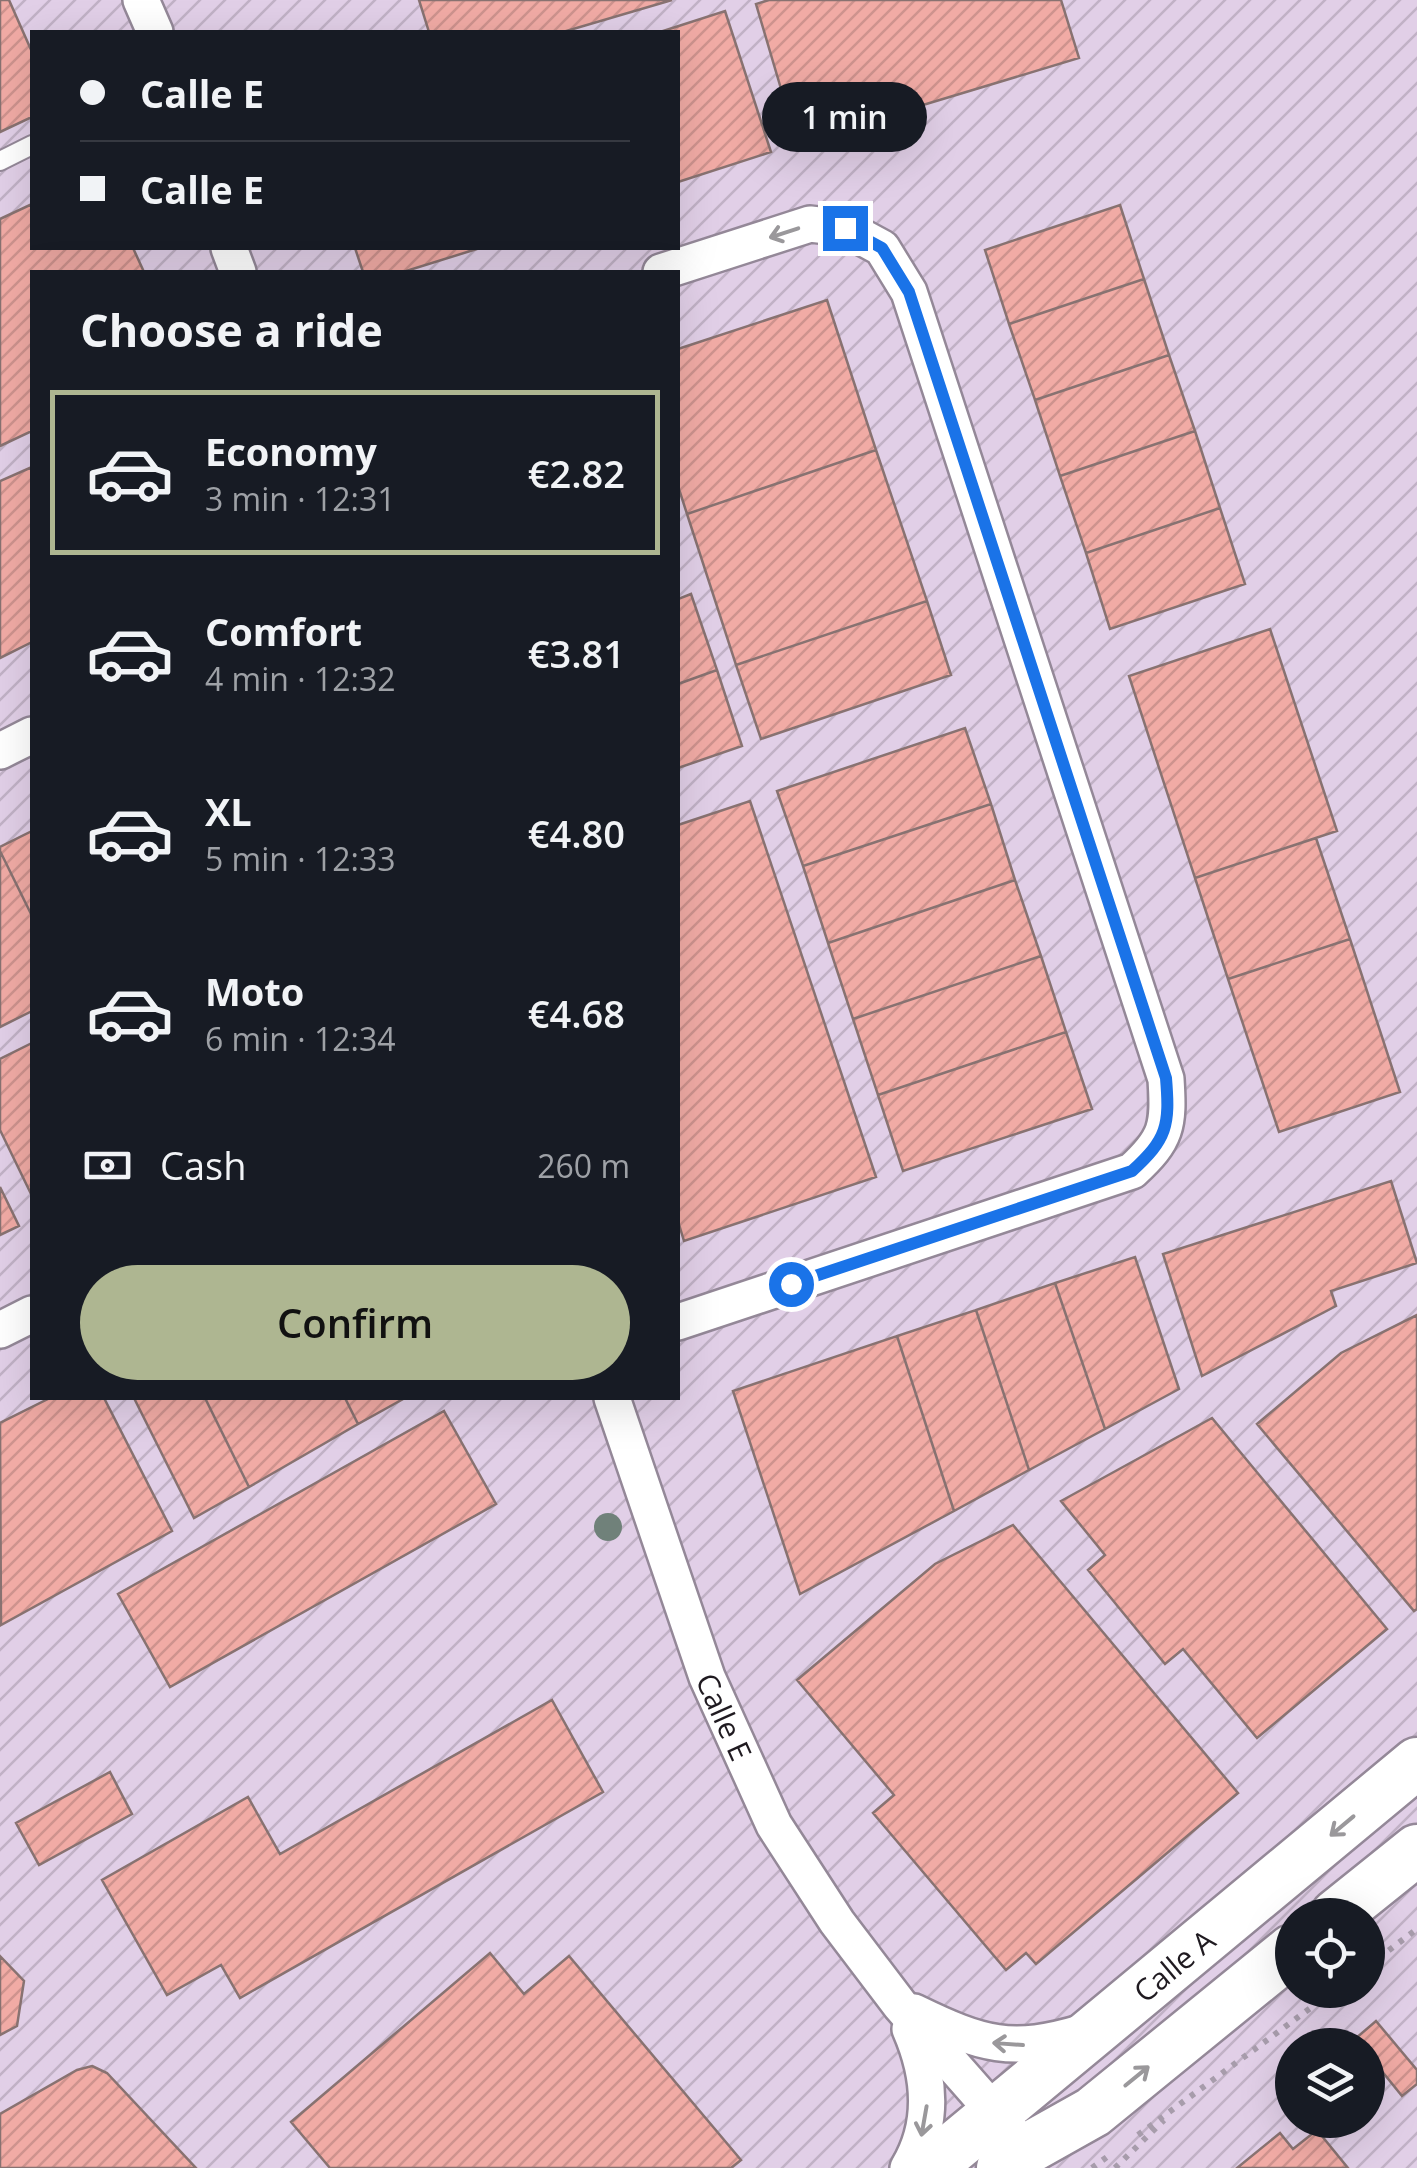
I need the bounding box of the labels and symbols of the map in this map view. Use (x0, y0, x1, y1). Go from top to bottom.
callout: 1 min (762, 83, 928, 153)
route end (823, 206, 868, 251)
one-way arrow (769, 225, 800, 243)
route start (769, 1262, 814, 1307)
street label: Calle E (687, 1666, 763, 1767)
one-way arrow (1330, 1815, 1356, 1837)
street label: Calle A (1124, 1919, 1223, 2011)
one-way arrow (992, 2034, 1025, 2053)
one-way arrow (1123, 2065, 1149, 2087)
one-way arrow (915, 2104, 933, 2136)

